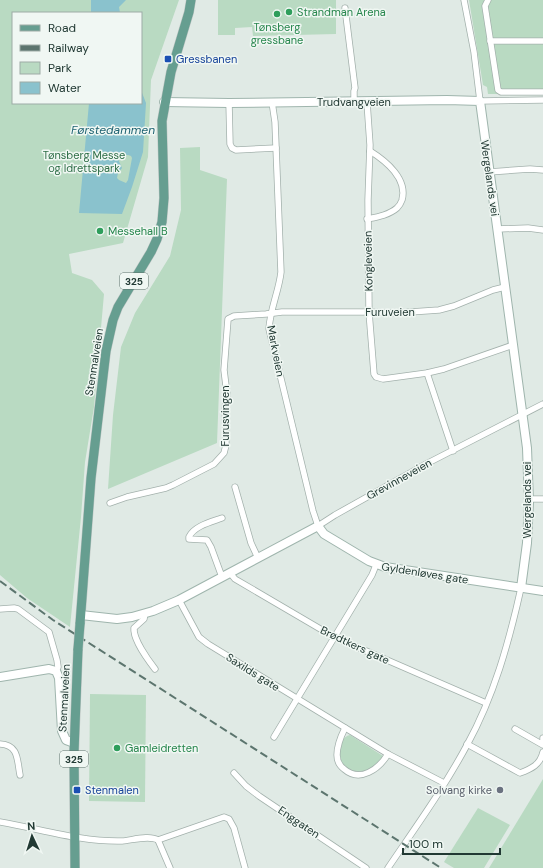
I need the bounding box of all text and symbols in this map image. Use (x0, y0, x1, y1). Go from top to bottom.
place label: Strandman Arena (297, 5, 386, 19)
marker: Strandman Arena (284, 7, 294, 17)
marker: Tønsberg gressbane (272, 9, 282, 19)
legend (12, 12, 142, 104)
text: Road (48, 20, 76, 36)
place label: Tønsberg gressbane (251, 20, 303, 47)
text: Railway (48, 40, 89, 56)
place label: Gressbanen (176, 52, 237, 66)
marker: Gressbanen (163, 54, 173, 64)
text: Park (48, 60, 72, 76)
text: Water (48, 80, 82, 96)
street label: Trudvangveien (317, 95, 391, 109)
water label: Førstedammen (71, 122, 155, 138)
street label: Wergelands vei (478, 139, 502, 217)
park label: Tønsberg Messe og Idrettspark (43, 148, 125, 175)
place label: Messehall B (108, 224, 168, 238)
marker: Messehall B (95, 226, 105, 236)
street label: Kongleveien (360, 231, 376, 291)
road number: 325 (120, 273, 148, 289)
street label: Furuveien (365, 305, 415, 319)
street label: Markveien (264, 324, 288, 378)
street label: Stenmalveien (82, 327, 106, 397)
street label: Furusvingen (218, 385, 232, 447)
street label: Grevinneveien (364, 455, 434, 503)
street label: Wergelands vei (520, 462, 534, 538)
street label: Gyldenløves gate (381, 559, 469, 587)
street label: Brødtkers gate (318, 623, 392, 667)
street label: Saxilds gate (224, 650, 282, 694)
street label: Stenmalveien (55, 664, 73, 732)
place label: Gamleidretten (125, 741, 198, 755)
marker: Gamleidretten (112, 743, 122, 753)
road number: 325 (60, 751, 88, 767)
place label: Stenmalen (85, 783, 139, 797)
place label: Solvang kirke (426, 783, 492, 797)
marker: Stenmalen (72, 785, 82, 795)
marker: Solvang kirke (495, 785, 505, 795)
street label: Enggaten (275, 803, 323, 841)
north arrow (12, 816, 52, 856)
text: N (27, 819, 36, 833)
scale bar (403, 830, 500, 856)
text: 100 m (409, 836, 443, 852)

